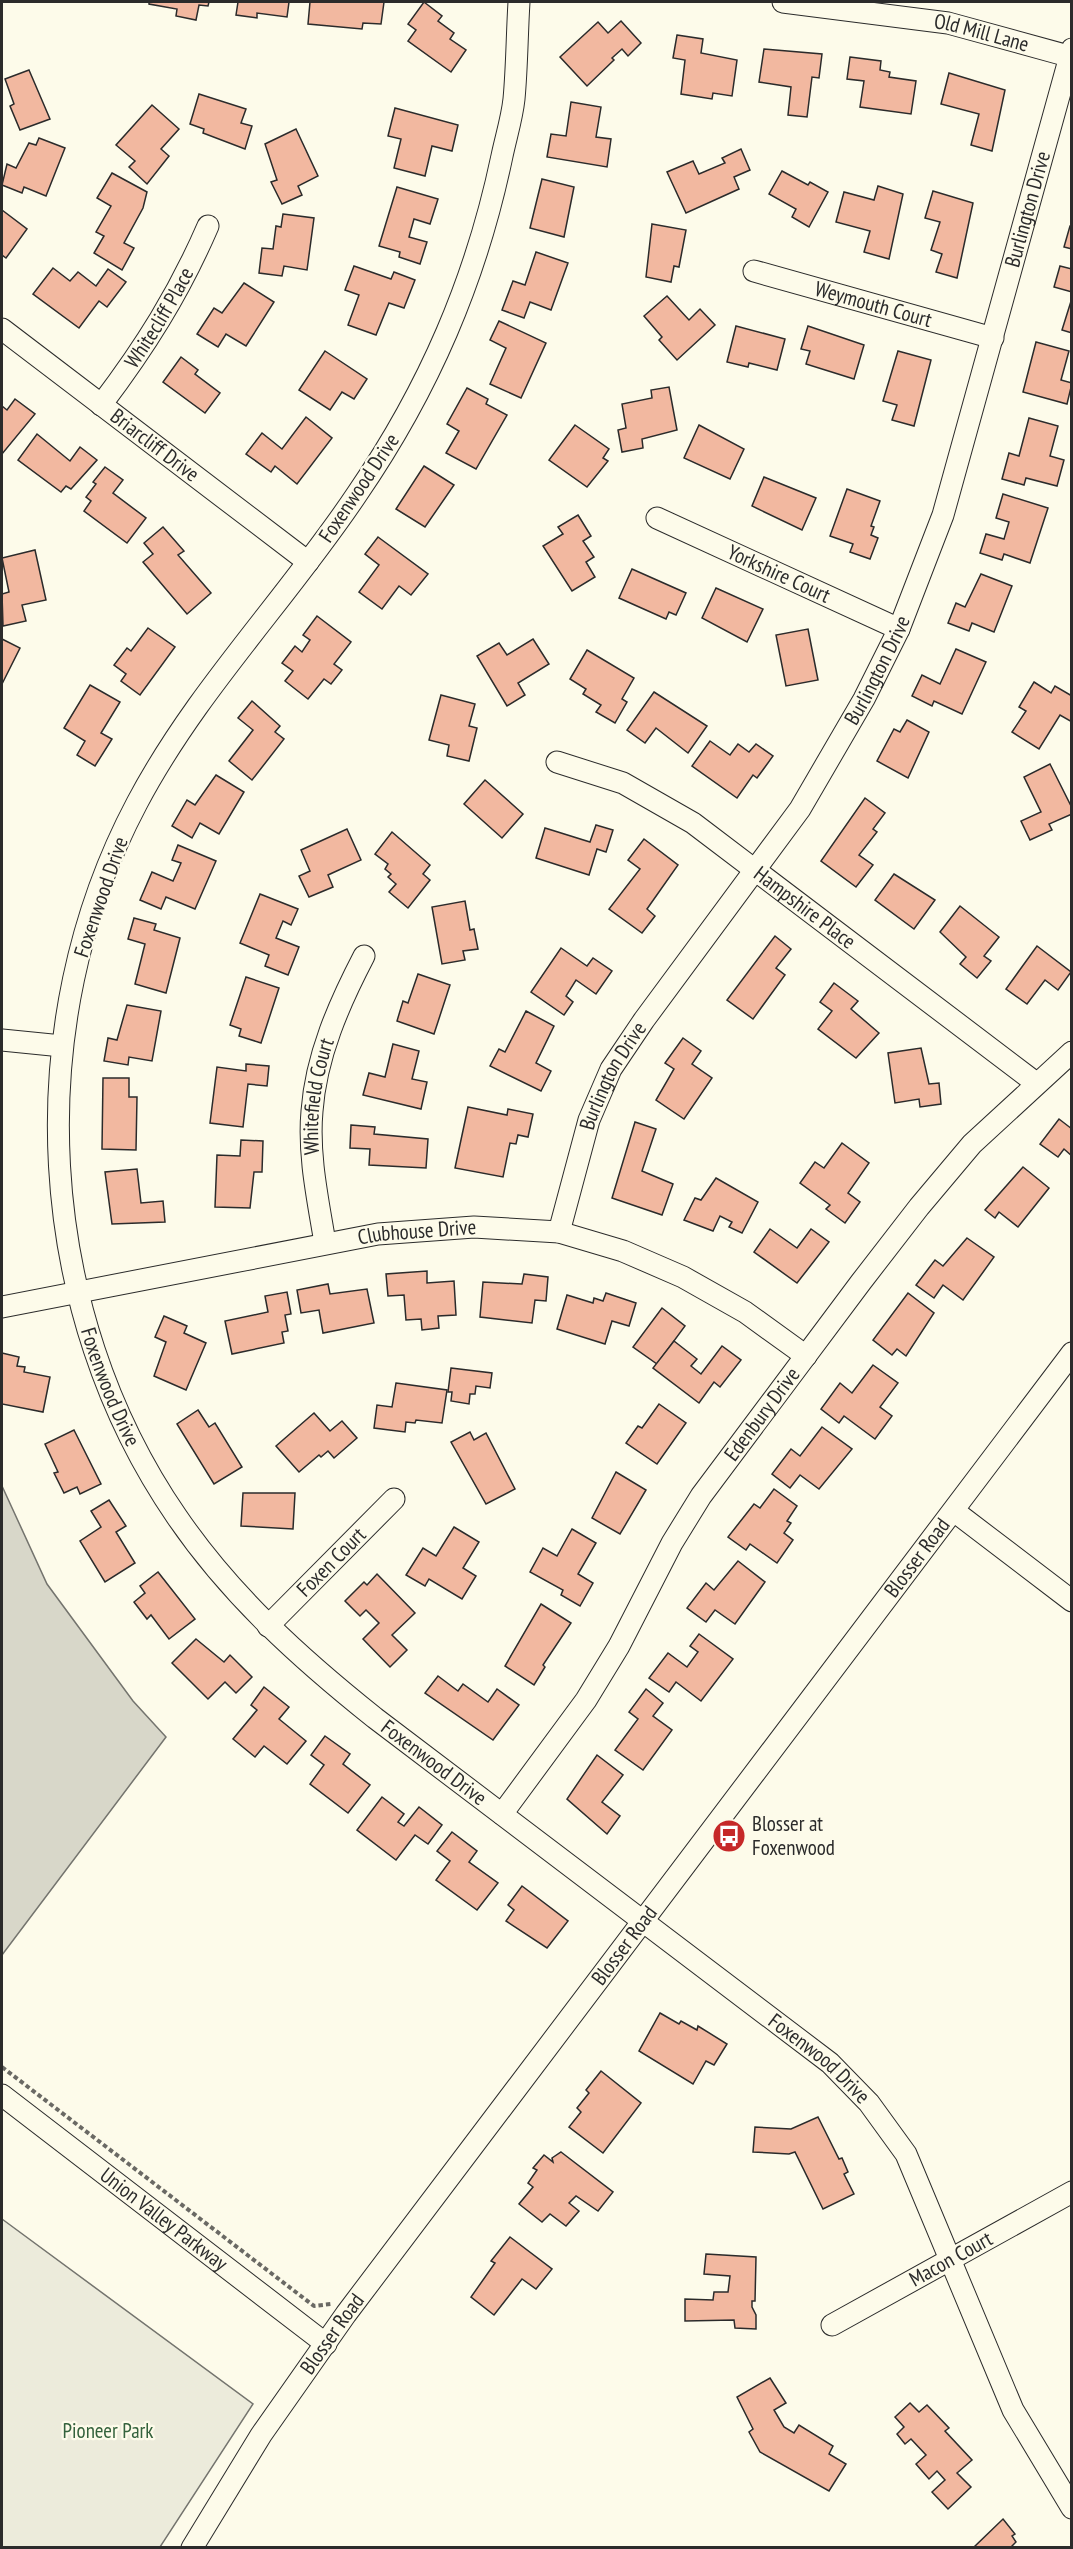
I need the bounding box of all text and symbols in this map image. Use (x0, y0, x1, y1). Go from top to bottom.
street label: Old Mill Lane (933, 7, 1032, 58)
street label: Burlington Drive (998, 148, 1056, 270)
street label: Whitecliff Place (118, 263, 199, 373)
street label: Weymouth Court (812, 275, 935, 333)
street label: Briarcliff Drive (105, 402, 205, 487)
street label: Foxenwood Drive (312, 428, 405, 547)
street label: Yorkshire Court (723, 538, 835, 609)
street label: Burlington Drive (838, 612, 916, 730)
street label: Foxenwood Drive (67, 833, 134, 961)
street label: Hampshire Place (749, 860, 861, 955)
street label: Burlington Drive (573, 1016, 652, 1133)
street label: Whitefield Court (297, 1034, 340, 1156)
street label: Clubhouse Drive (355, 1213, 477, 1251)
street label: Foxenwood Drive (75, 1324, 146, 1451)
street label: Edenbury Drive (718, 1362, 805, 1466)
street label: Blosser Road (878, 1512, 956, 1603)
street label: Foxen Court (291, 1521, 372, 1602)
street label: Foxenwood Drive (376, 1714, 492, 1811)
place label: Blosser at Foxenwood (752, 1810, 835, 1861)
bus stop icon: Blosser at Foxenwood (711, 1818, 747, 1854)
street label: Blosser Road (585, 1900, 663, 1990)
street label: Foxenwood Drive (763, 2007, 876, 2109)
street label: Union Valley Parkway (95, 2161, 233, 2277)
street label: Macon Court (904, 2225, 997, 2292)
street label: Blosser Road (294, 2288, 370, 2379)
park label: Pioneer Park (63, 2417, 153, 2444)

